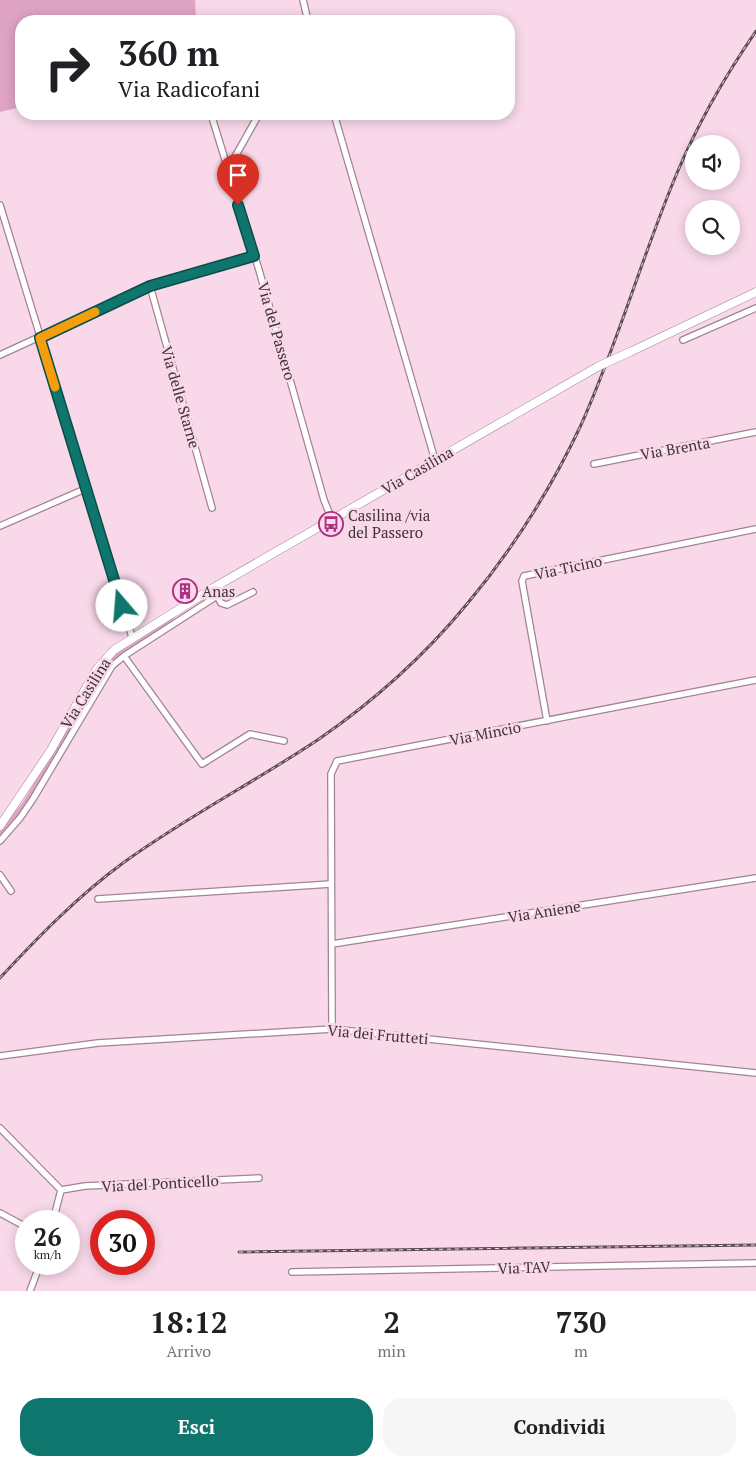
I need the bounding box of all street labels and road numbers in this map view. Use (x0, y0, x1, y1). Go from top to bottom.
street label: Via del Passero (253, 280, 301, 382)
street label: Via delle Starne (157, 344, 205, 450)
street label: Via Brenta (639, 432, 712, 464)
street label: Via Casilina (377, 441, 457, 499)
street label: Via Ticino (532, 550, 604, 584)
street label: Via Casilina (55, 654, 115, 732)
street label: Via Mincio (448, 716, 522, 750)
street label: Via Aniene (506, 895, 582, 927)
street label: Via dei Frutteti (327, 1020, 429, 1048)
street label: Via del Ponticello (101, 1170, 219, 1196)
street label: Via TAV (497, 1256, 552, 1278)

